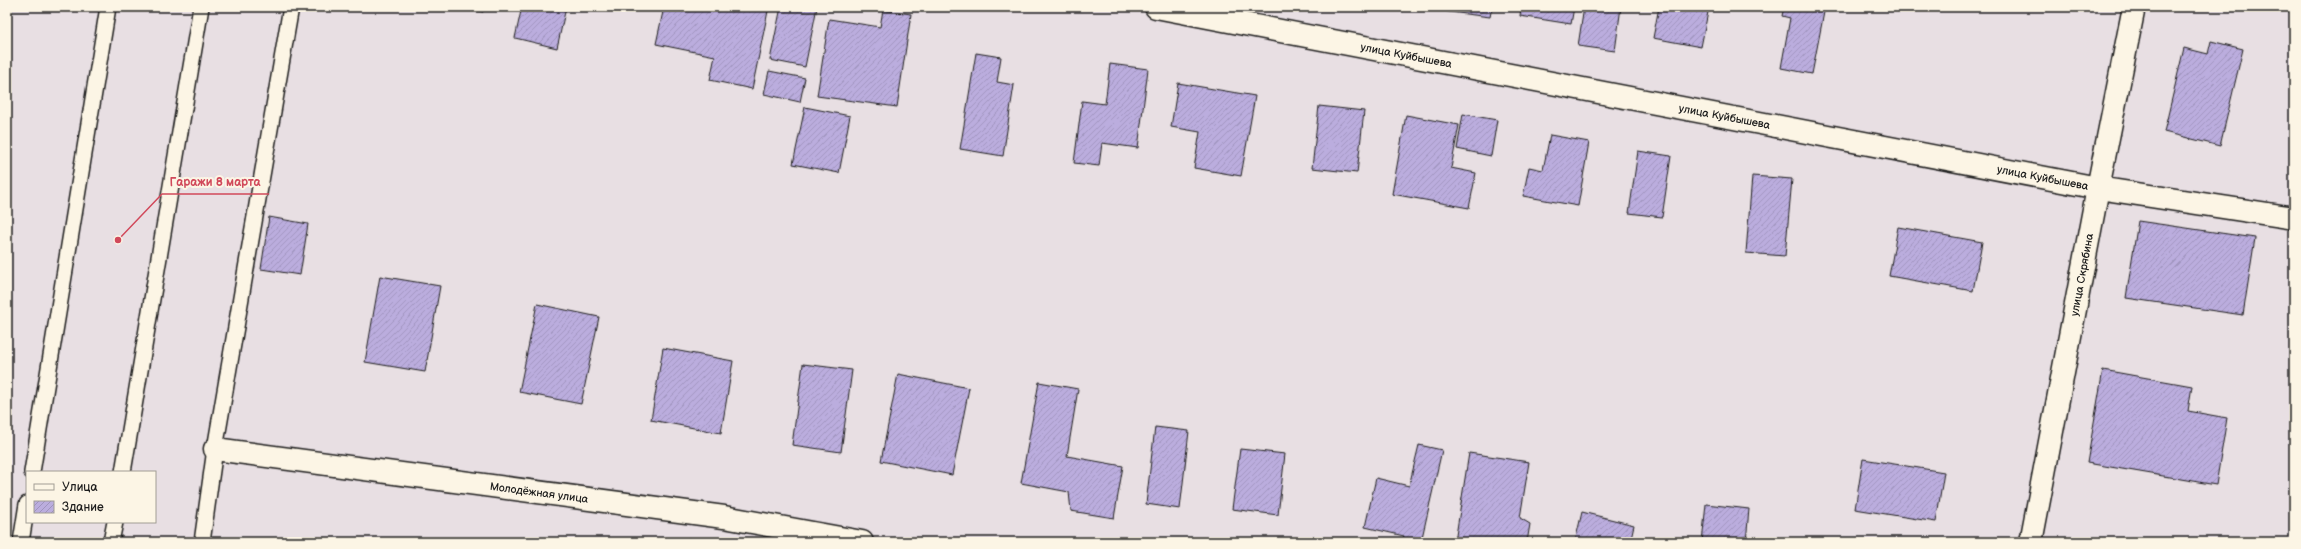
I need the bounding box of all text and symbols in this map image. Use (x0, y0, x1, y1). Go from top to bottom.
street label: улица Куйбышева (1360, 40, 1454, 70)
street label: улица Куйбышева (1678, 101, 1772, 131)
street label: улица Куйбышева (1996, 162, 2090, 193)
callout: Гаражи 8 марта (162, 170, 269, 194)
text: Гаражи 8 марта (169, 175, 262, 190)
street label: улица Скрябина (2067, 232, 2096, 317)
legend (26, 471, 156, 523)
street label: Молодёжная улица (489, 479, 590, 505)
text: Улица (62, 480, 98, 495)
text: Здание (62, 500, 104, 515)

